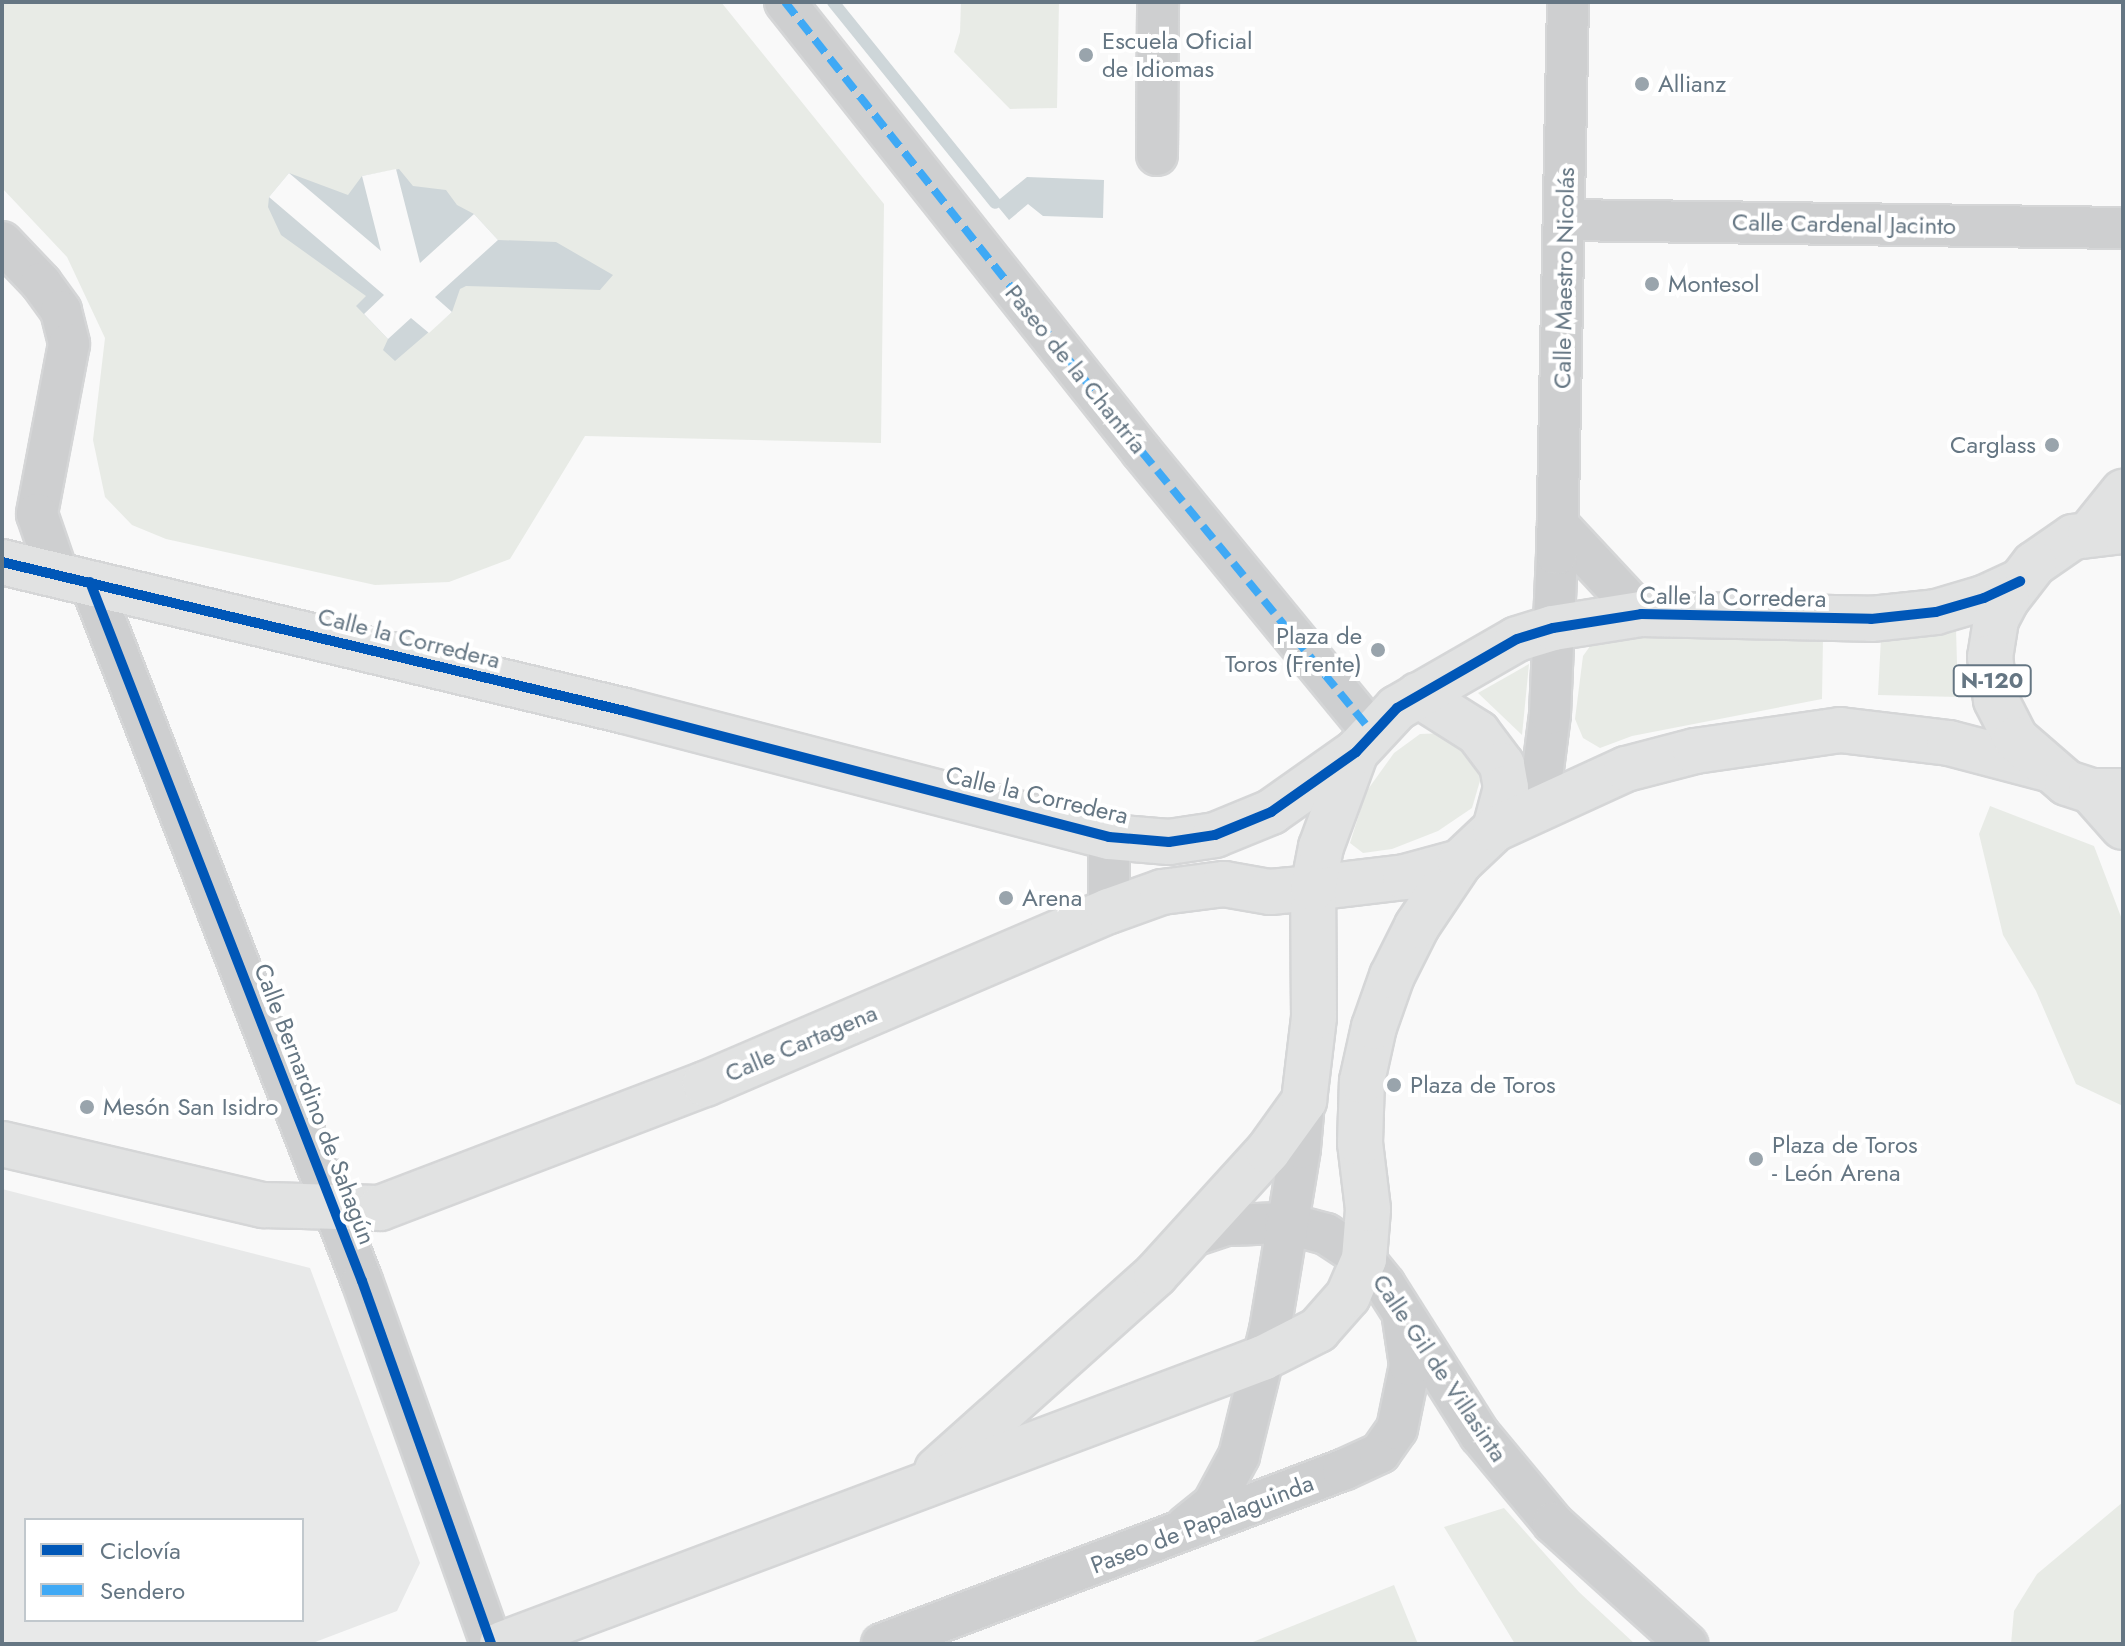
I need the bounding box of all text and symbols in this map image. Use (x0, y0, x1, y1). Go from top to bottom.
place label: Escuela Oficial de Idiomas (1102, 27, 1252, 83)
marker: Escuela Oficial de Idiomas (1077, 46, 1095, 64)
place label: Allianz (1658, 70, 1726, 98)
marker: Allianz (1633, 75, 1651, 93)
street label: Calle Maestro Nicolás (1548, 167, 1580, 389)
street label: Calle Cardenal Jacinto (1732, 208, 1956, 240)
place label: Montesol (1668, 270, 1760, 298)
marker: Montesol (1643, 275, 1661, 293)
street label: Paseo de la Chantría (999, 279, 1153, 459)
place label: Carglass (1950, 431, 2036, 459)
marker: Carglass (2043, 436, 2061, 454)
street label: Calle la Corredera (1639, 581, 1827, 613)
street label: Calle la Corredera (315, 601, 503, 675)
place label: Plaza de Toros (Frente) (1225, 622, 1362, 678)
marker: Plaza de Toros (Frente) (1369, 641, 1387, 659)
road number: N-120 (1952, 663, 2032, 699)
street label: Calle la Corredera (943, 760, 1131, 830)
place label: Arena (1022, 884, 1082, 912)
marker: Arena (997, 889, 1015, 907)
street label: Calle Bernardino de Sahagún (248, 959, 382, 1249)
street label: Calle Cartagena (721, 998, 881, 1088)
place label: Plaza de Toros (1410, 1071, 1556, 1099)
marker: Plaza de Toros (1385, 1076, 1403, 1094)
place label: Mesón San Isidro (103, 1093, 278, 1121)
marker: Mesón San Isidro (78, 1098, 96, 1116)
place label: Plaza de Toros - León Arena (1772, 1131, 1918, 1187)
marker: Plaza de Toros - León Arena (1747, 1150, 1765, 1168)
street label: Calle Gil de Villasinta (1367, 1269, 1513, 1467)
street label: Paseo de Papalaguinda (1087, 1468, 1317, 1580)
legend (24, 1518, 304, 1622)
text: Ciclovía (100, 1533, 181, 1568)
text: Sendero (100, 1573, 185, 1608)

